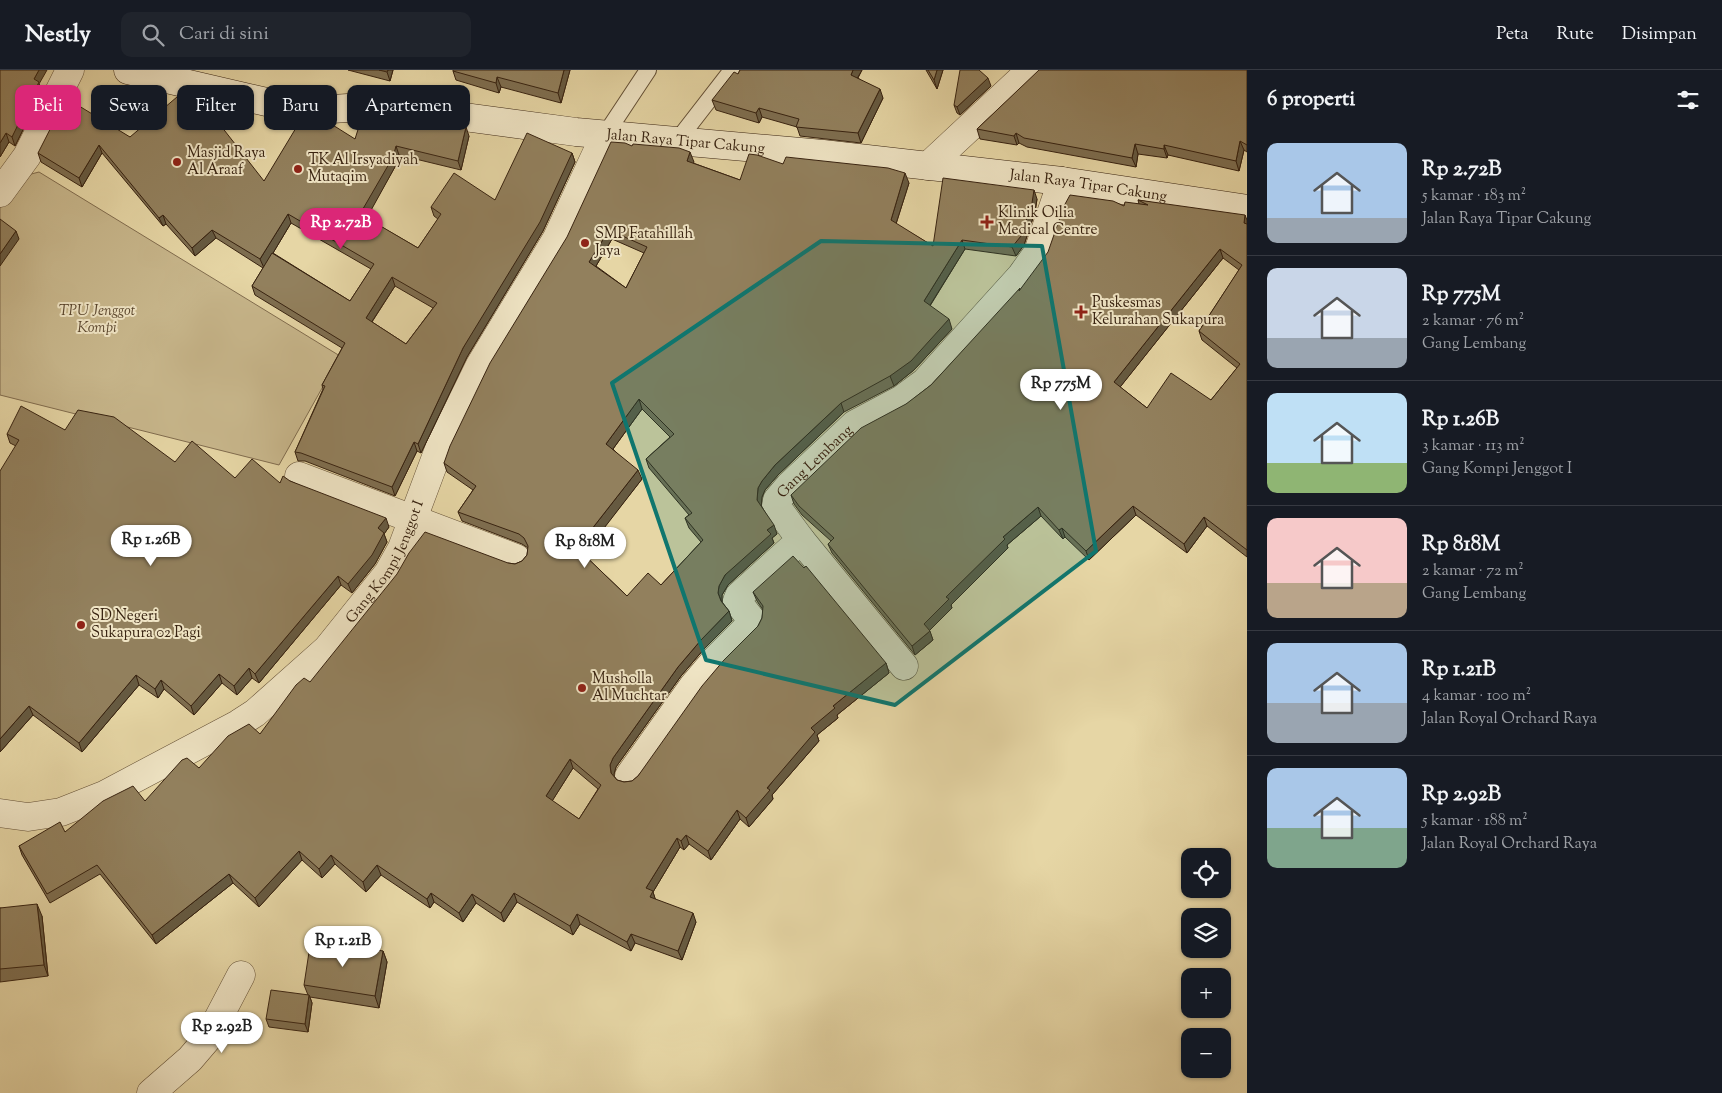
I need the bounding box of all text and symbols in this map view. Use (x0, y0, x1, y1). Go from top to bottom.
search box (121, 12, 471, 57)
text: Nestly (25, 18, 91, 52)
icon: search (139, 21, 167, 49)
text: Cari di sini (179, 21, 269, 48)
text: Peta (1496, 22, 1528, 48)
text: Rute (1556, 22, 1594, 48)
text: Disimpan (1622, 22, 1697, 48)
chip: Beli (15, 85, 81, 130)
chip: Sewa (91, 85, 167, 130)
chip: Filter (177, 85, 254, 130)
chip: Baru (264, 85, 337, 130)
chip: Apartemen (347, 85, 470, 130)
text: 6 properti (1267, 85, 1355, 115)
icon: filters (1674, 86, 1702, 114)
street label: Jalan Raya Tipar Cakung (605, 124, 766, 159)
place label: Masjid Raya Al Araaf (187, 143, 266, 181)
place label: TK Al Irsyadiyah Mutaqim (308, 150, 419, 188)
text: Rp 2.72B (1422, 155, 1502, 185)
marker: Masjid Raya Al Araaf (171, 156, 183, 168)
marker: TK Al Irsyadiyah Mutaqim (292, 163, 304, 175)
icon: home (1307, 163, 1367, 223)
street label: Jalan Raya Tipar Cakung (1007, 165, 1168, 207)
text: 5 kamar · 183 m² (1422, 185, 1526, 208)
place label: Klinik Oilia Medical Centre (998, 203, 1097, 241)
pin: Rp 2.72B (289, 208, 393, 250)
text: Jalan Raya Tipar Cakung (1422, 208, 1591, 231)
text: Rp 2.72B (311, 212, 371, 235)
marker: Klinik Oilia Medical Centre (980, 215, 994, 229)
place label: SMP Fatahillah Jaya (594, 224, 693, 262)
marker: SMP Fatahillah Jaya (579, 237, 591, 249)
text: Rp 775M (1422, 280, 1501, 310)
icon: home (1307, 288, 1367, 348)
place label: Puskesmas Kelurahan Sukapura (1092, 293, 1224, 331)
park label: TPU Jenggot Kompi (59, 301, 136, 339)
marker: Puskesmas Kelurahan Sukapura (1074, 305, 1088, 319)
text: 2 kamar · 76 m² (1422, 310, 1524, 333)
text: Gang Lembang (1422, 333, 1526, 356)
pin: Rp 775M (1015, 368, 1107, 411)
text: Rp 775M (1031, 373, 1091, 396)
text: Rp 1.26B (1422, 405, 1499, 435)
icon: home (1307, 413, 1367, 473)
street label: Gang Lembang (772, 421, 858, 503)
text: 3 kamar · 113 m² (1422, 435, 1525, 458)
text: Gang Kompi Jenggot I (1422, 458, 1572, 481)
street label: Gang Kompi Jenggot I (341, 497, 429, 628)
pin: Rp 1.26B (99, 524, 203, 567)
pin: Rp 818M (539, 526, 631, 569)
text: Rp 1.26B (122, 529, 180, 552)
text: Rp 818M (1422, 530, 1500, 560)
text: Rp 818M (555, 531, 615, 554)
icon: home (1307, 538, 1367, 598)
text: 2 kamar · 72 m² (1422, 560, 1524, 583)
text: Gang Lembang (1422, 583, 1526, 606)
place label: SD Negeri Sukapura 02 Pagi (91, 606, 201, 644)
marker: SD Negeri Sukapura 02 Pagi (75, 619, 87, 631)
text: Rp 1.21B (1422, 655, 1496, 685)
icon: home (1307, 663, 1367, 723)
place label: Musholla Al Muchtar (592, 669, 667, 707)
marker: Musholla Al Muchtar (576, 682, 588, 694)
text: 4 kamar · 100 m² (1422, 685, 1531, 708)
text: Jalan Royal Orchard Raya (1422, 708, 1597, 731)
text: Rp 2.92B (1422, 780, 1501, 810)
icon: home (1307, 788, 1367, 848)
text: 5 kamar · 188 m² (1422, 810, 1528, 833)
text: Jalan Royal Orchard Raya (1422, 833, 1597, 856)
map controls (1181, 848, 1231, 1078)
button: locate (1181, 848, 1231, 898)
button: layers (1181, 908, 1231, 958)
pin: Rp 1.21B (291, 926, 395, 968)
text: Rp 1.21B (315, 930, 371, 953)
button: + (1181, 968, 1231, 1018)
pin: Rp 2.92B (170, 1012, 274, 1054)
text: Rp 2.92B (192, 1016, 252, 1039)
button: − (1181, 1028, 1231, 1078)

